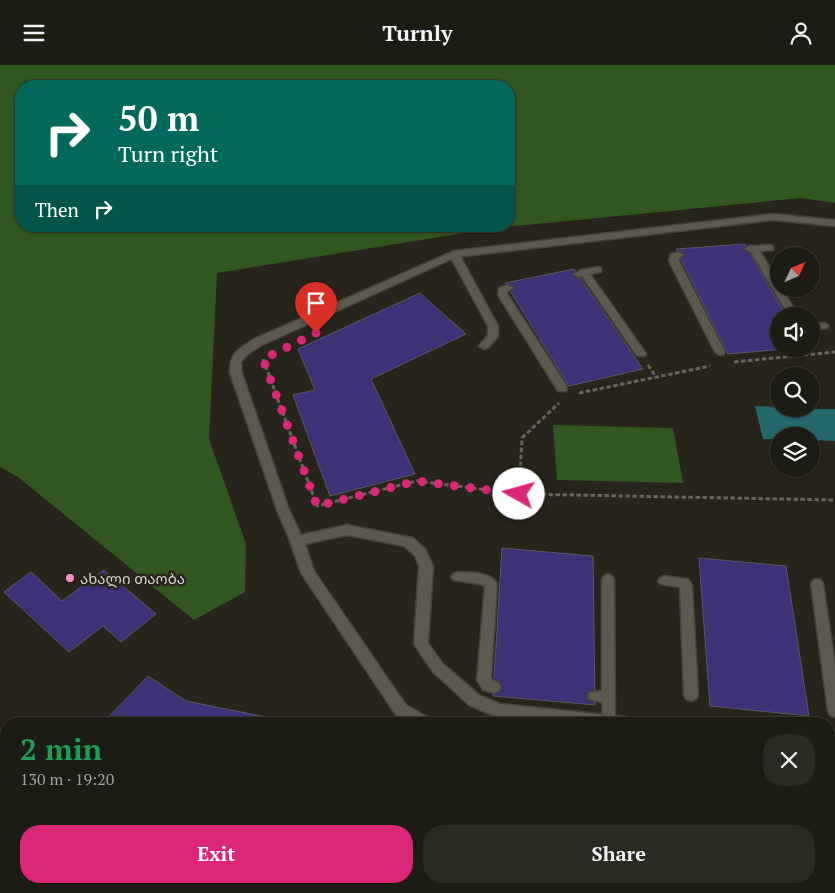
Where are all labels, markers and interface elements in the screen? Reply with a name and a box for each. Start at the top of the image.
text: Turnly [382,18,453,47]
icon: menu [20,19,48,47]
icon: person [787,19,815,47]
text: 50 m [118,95,199,141]
icon: right [35,100,100,165]
text: Turn right [118,139,218,168]
icon: right [89,195,117,223]
text: Then [35,197,79,222]
north arrow [770,247,820,297]
map controls [770,247,820,477]
pin [295,282,337,333]
icon: arrive [302,289,330,317]
button: sound [770,307,820,357]
button: search [770,367,820,417]
button: layers [770,427,820,477]
position arrow [492,467,544,519]
place label: ახალი თაობა [80,568,185,588]
marker: ახალი თაობა [64,572,76,584]
text: 2 min [20,729,102,769]
button: close [763,734,815,786]
text: 130 m · 19:20 [20,768,114,790]
button: Exit [20,825,413,883]
button: Share [423,825,815,883]

